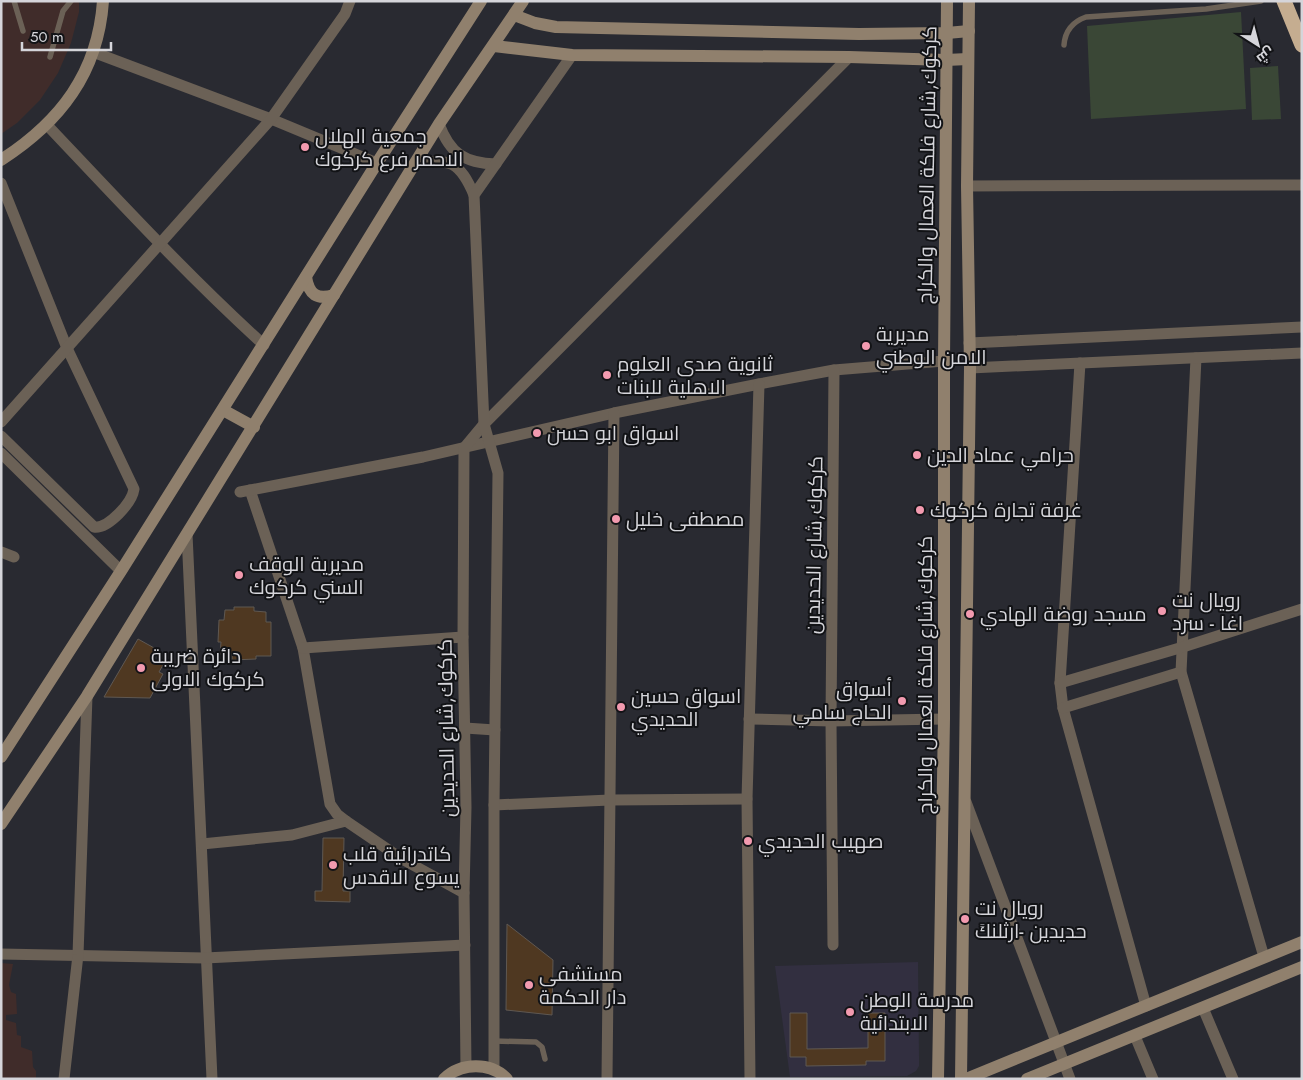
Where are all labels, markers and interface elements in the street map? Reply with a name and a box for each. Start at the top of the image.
scale bar [22,20,111,52]
north arrow [1233,20,1283,70]
text: 50 m [30,26,64,48]
street label: كركوك,شارع فلكة العمال والكراج [911,26,944,304]
text: ش [1252,42,1279,69]
place label: جمعية الهلال الاحمر فرع كركوك [315,122,463,174]
marker: جمعية الهلال الاحمر فرع كركوك [299,141,311,153]
place label: مديرية الامن الوطني [876,320,987,373]
marker: مديرية الامن الوطني [860,340,872,352]
place label: ثانوية صدى العلوم الاهلية للبنات [617,350,774,402]
marker: ثانوية صدى العلوم الاهلية للبنات [601,369,613,381]
place label: اسواق ابو حسن [547,419,679,448]
marker: اسواق ابو حسن [531,427,543,439]
place label: حرامي عماد الدين [927,441,1074,471]
marker: حرامي عماد الدين [911,449,923,461]
street label: كركوك,شارع الحديدين [798,456,831,634]
place label: غرفة تجارة كركوك [930,496,1082,525]
marker: غرفة تجارة كركوك [914,504,926,516]
place label: مصطفى خليل [626,505,744,534]
marker: مصطفى خليل [610,513,622,525]
street label: كركوك,شارع فلكة العمال والكراج [911,536,940,814]
place label: مديرية الوقف السني كركوك [249,550,364,603]
marker: مديرية الوقف السني كركوك [233,569,245,581]
place label: رويال نت اغا - سرد [1172,586,1243,638]
place label: مسجد روضة الهادي [980,600,1146,630]
marker: رويال نت اغا - سرد [1156,605,1168,617]
marker: مسجد روضة الهادي [964,608,976,620]
street label: كركوك,شارع الحديدين [430,639,463,817]
place label: دائرة ضريبة كركوك الاولى [151,642,265,694]
marker: دائرة ضريبة كركوك الاولى [135,662,147,674]
place label: أسواق الحاج سامي [793,675,892,728]
place label: اسواق حسين الحديدي [631,682,741,735]
marker: أسواق الحاج سامي [896,695,908,707]
marker: اسواق حسين الحديدي [615,701,627,713]
place label: صهيب الحديدي [758,827,883,857]
marker: صهيب الحديدي [742,835,754,847]
place label: كاتدرائية قلب يسوع الاقدس [343,840,460,892]
marker: كاتدرائية قلب يسوع الاقدس [327,859,339,871]
place label: رويال نت حديدين -ارثلنكً [975,894,1087,946]
marker: رويال نت حديدين -ارثلنكً [959,913,971,925]
place label: مستشفى دار الحكمة [539,960,626,1012]
marker: مستشفى دار الحكمة [523,979,535,991]
place label: مدرسة الوطن الابتدائية [860,986,974,1038]
marker: مدرسة الوطن الابتدائية [844,1006,856,1018]

